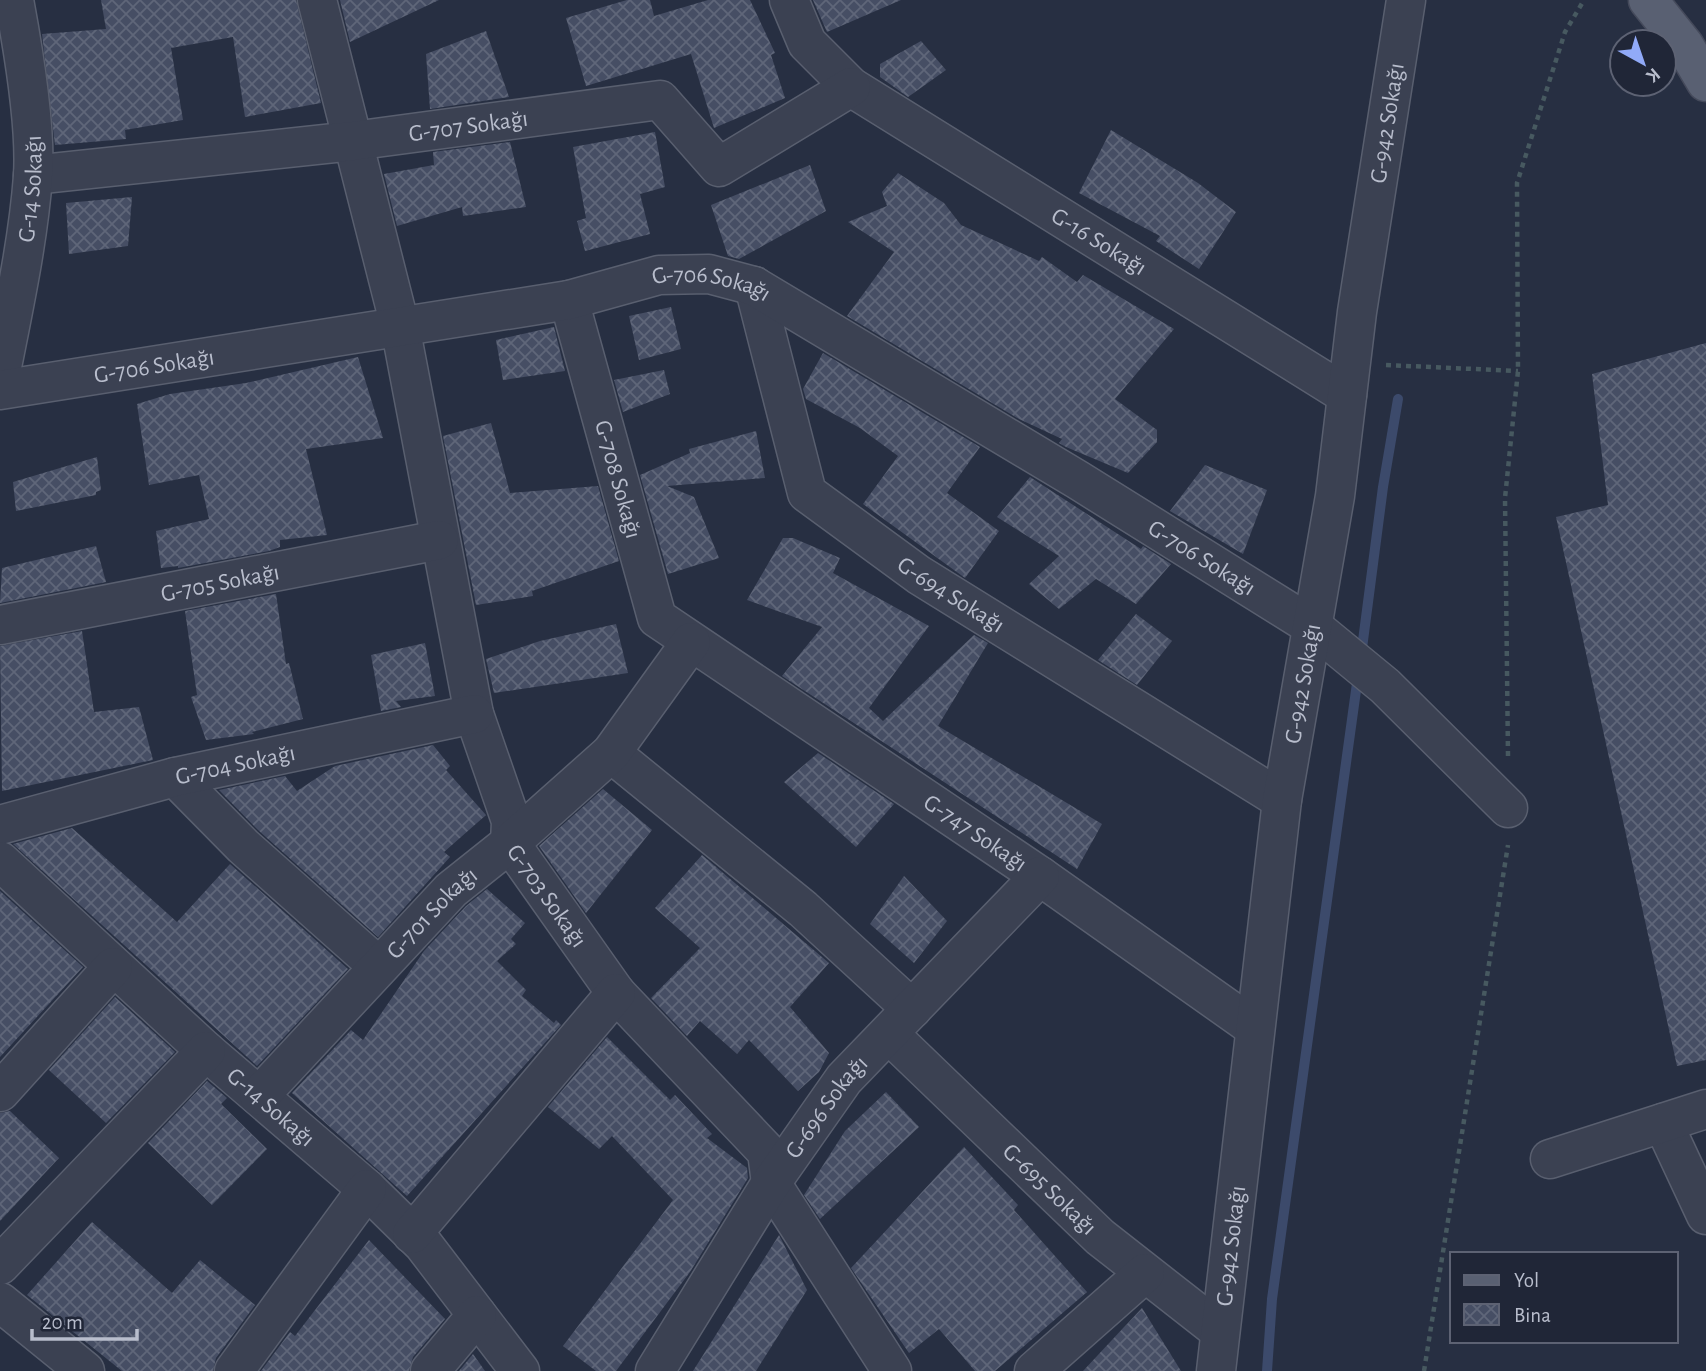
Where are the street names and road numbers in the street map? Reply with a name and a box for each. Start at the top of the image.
street label: G-942 Sokağı [1366,61,1409,185]
street label: G-707 Sokağı [407,107,529,146]
street label: G-14 Sokağı [14,135,46,244]
street label: G-16 Sokağı [1047,204,1150,280]
street label: G-706 Sokağı [649,262,775,306]
street label: G-706 Sokağı [92,345,216,388]
street label: G-708 Sokağı [590,418,645,541]
street label: G-706 Sokağı [1144,516,1259,601]
street label: G-694 Sokağı [893,552,1008,638]
street label: G-705 Sokağı [159,560,281,607]
street label: G-942 Sokağı [1281,622,1326,746]
street label: G-704 Sokağı [173,741,297,790]
street label: G-747 Sokağı [919,790,1031,877]
street label: G-703 Sokağı [502,840,591,952]
street label: G-701 Sokağı [382,863,482,964]
street label: G-696 Sokağı [781,1051,873,1163]
street label: G-14 Sokağı [222,1064,319,1152]
street label: G-695 Sokağı [998,1139,1101,1240]
street label: G-942 Sokağı [1213,1184,1250,1308]

